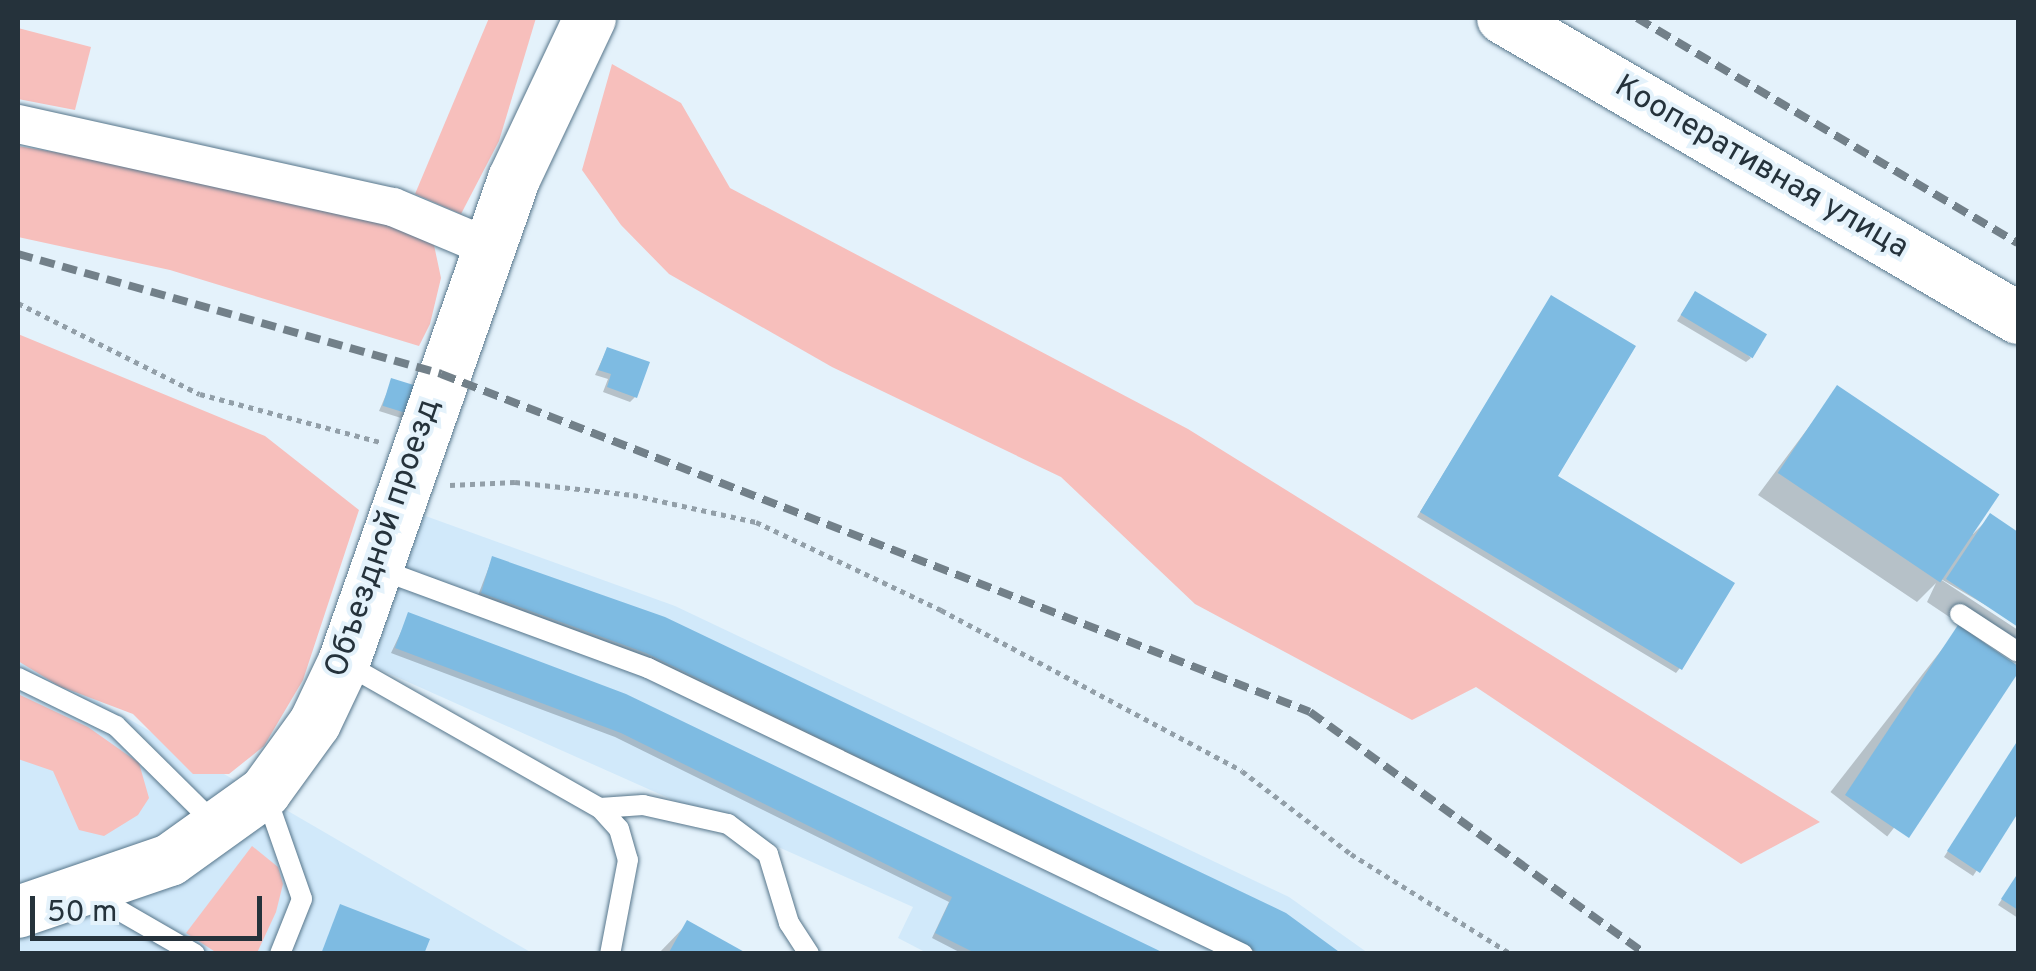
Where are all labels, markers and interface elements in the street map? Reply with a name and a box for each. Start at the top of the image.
street label: Кооперативная улица [1607,68,1915,268]
street label: Объездной проезд [318,394,450,682]
scale bar [35,876,268,938]
text: 50 m [47,895,117,932]

